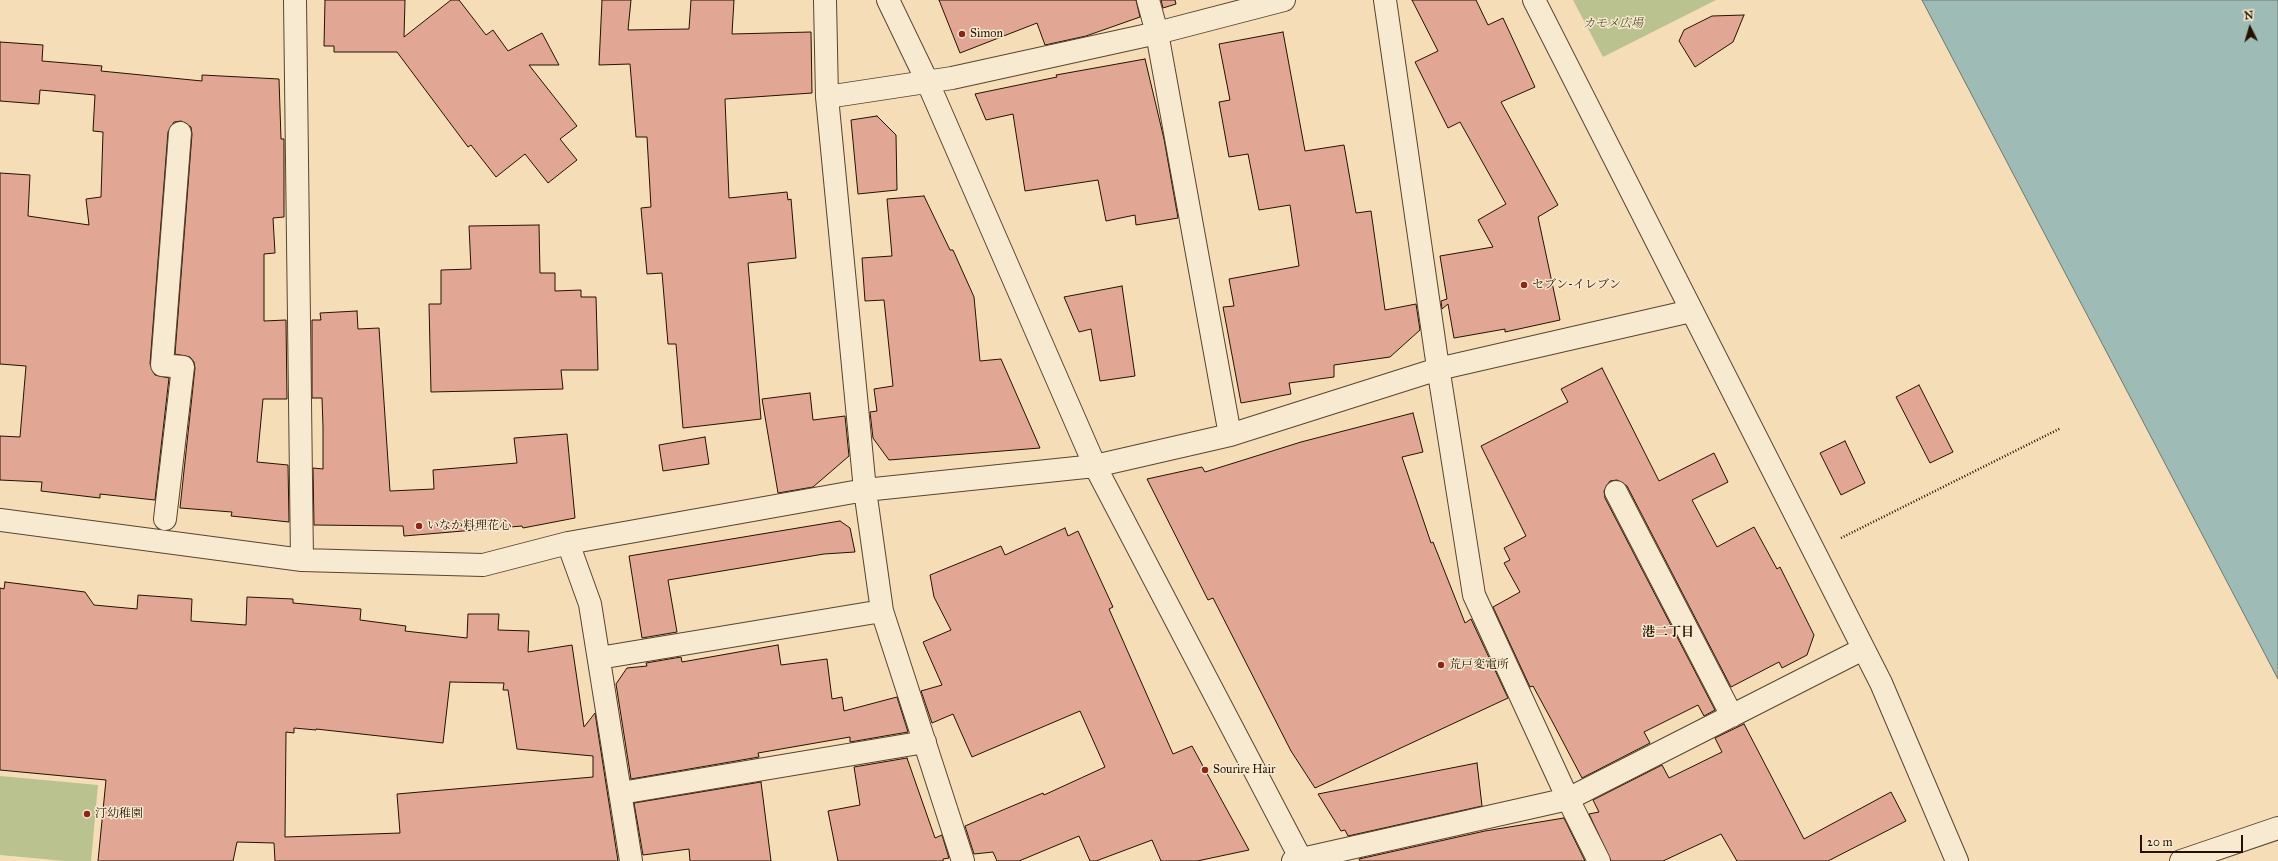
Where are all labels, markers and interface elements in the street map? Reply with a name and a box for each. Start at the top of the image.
north arrow [2230,8,2270,48]
text: N [2244,9,2254,22]
park label: カモメ広場 [1583,17,1643,31]
place label: Simon [970,27,1003,41]
marker: Simon [957,29,967,39]
place label: セブン-イレブン [1532,278,1621,292]
marker: セブン-イレブン [1519,280,1529,290]
place label: いなか料理花心 [427,519,511,533]
marker: いなか料理花心 [414,521,424,531]
district label: 港二丁目 [1642,625,1694,641]
place label: 荒戸変電所 [1449,658,1509,672]
marker: 荒戸変電所 [1436,660,1446,670]
place label: Sourire Hair [1213,763,1275,777]
marker: Sourire Hair [1200,765,1210,775]
place label: 汀幼稚園 [95,807,143,821]
marker: 汀幼稚園 [82,809,92,819]
scale bar [2142,827,2245,853]
text: 20 m [2147,835,2173,849]

